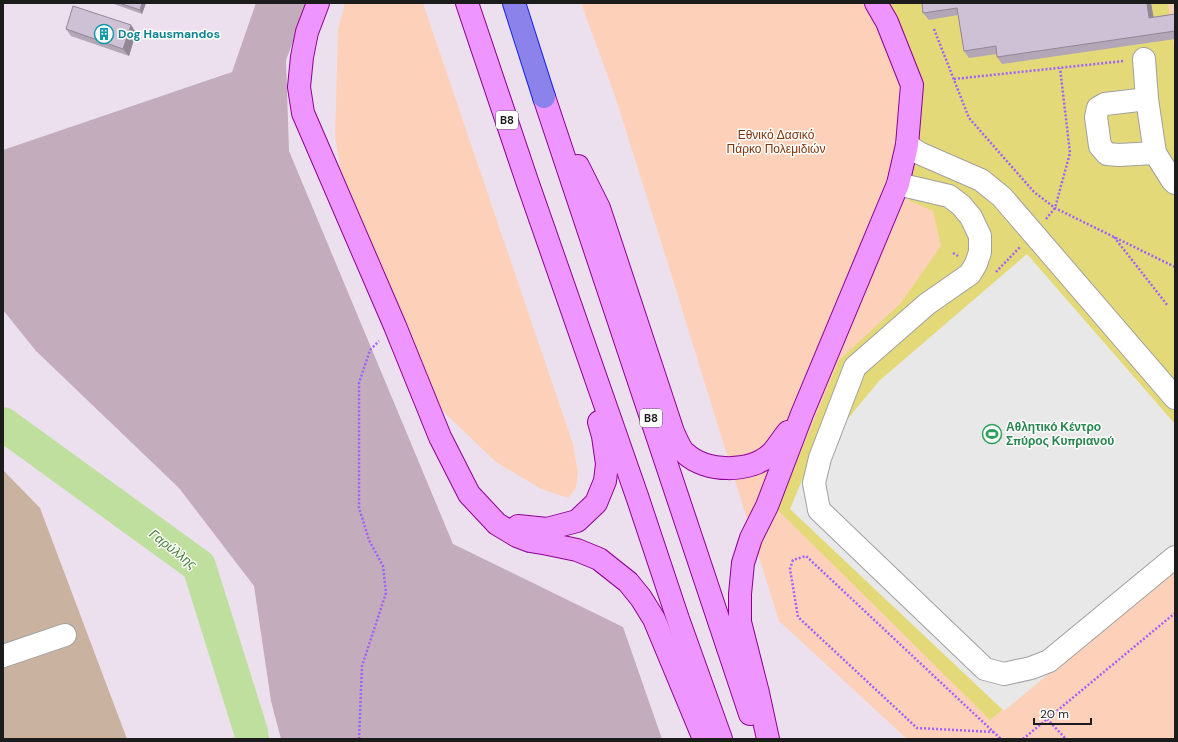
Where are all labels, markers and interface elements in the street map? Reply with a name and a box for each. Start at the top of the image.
building icon: Dog Hausmandos [93,23,115,45]
place label: Dog Hausmandos [118,26,220,42]
road number: B8 [496,111,518,129]
park label: Εθνικό Δασικό Πάρκο Πολεμιδιών [727,127,825,157]
road number: B8 [640,409,662,427]
place label: Αθλητικό Κέντρο Σπύρος Κυπριανού [1006,419,1114,449]
sports icon: Αθλητικό Κέντρο Σπύρος Κυπριανού [981,423,1003,445]
water label: Γαρύλλης [146,525,201,573]
scale bar [1034,700,1091,726]
text: 20 m [1040,706,1069,722]

